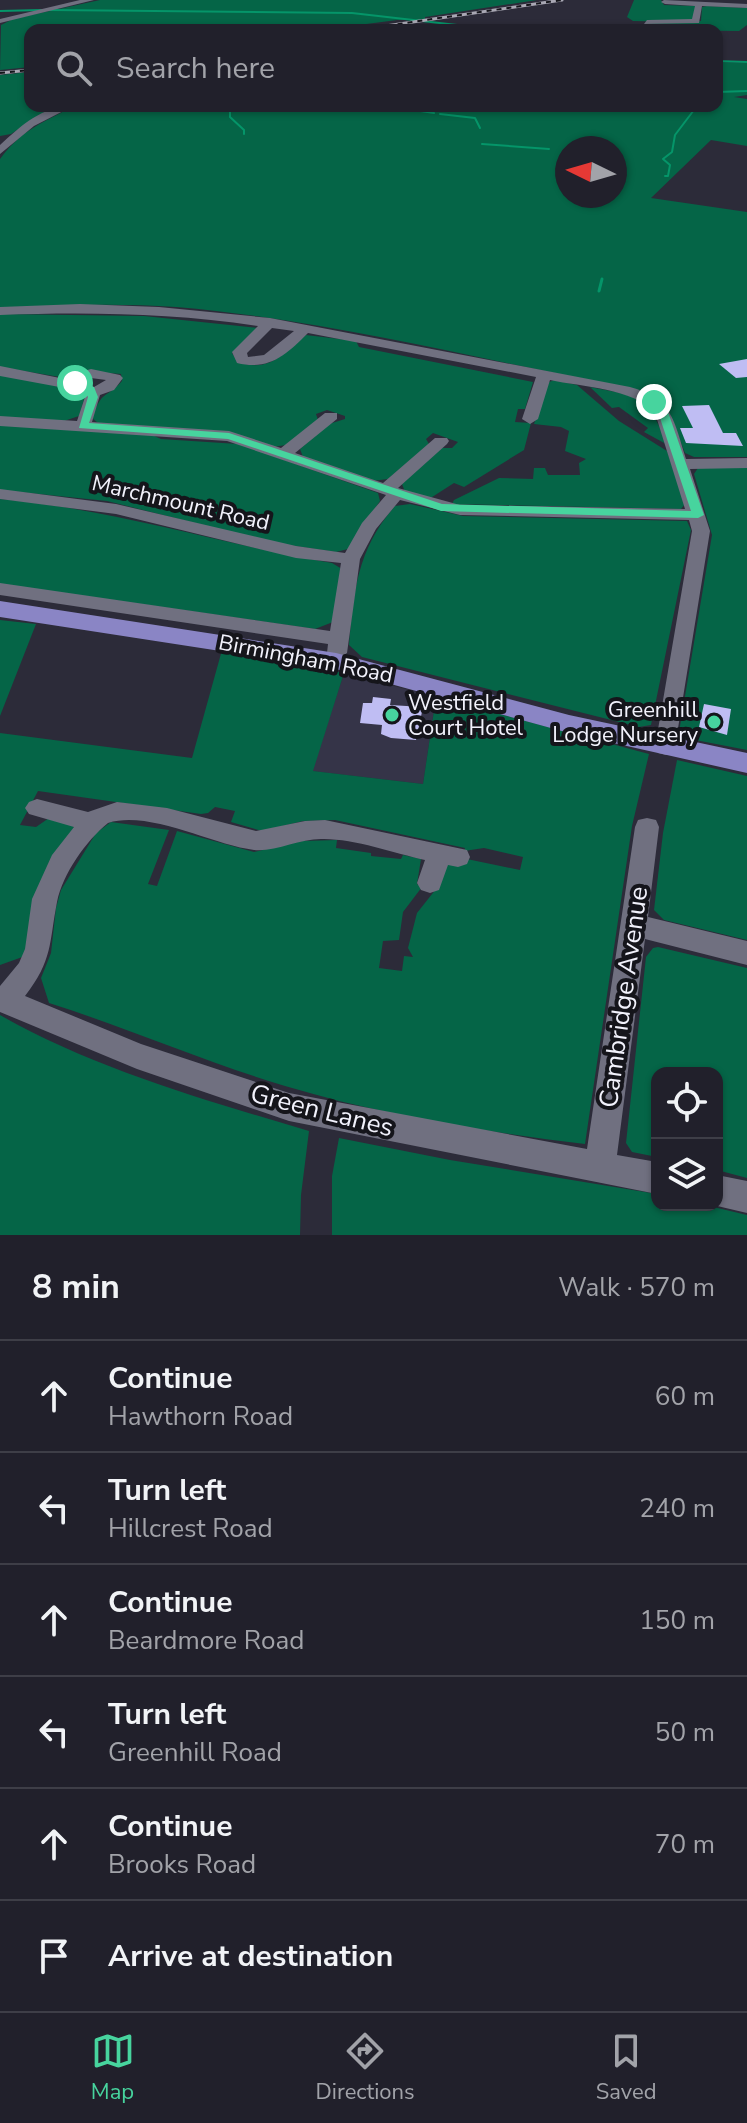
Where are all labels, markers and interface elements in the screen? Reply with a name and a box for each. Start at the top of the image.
search box [24,24,723,112]
icon: search [52,46,96,90]
text: Search here [116,48,275,89]
north arrow [555,136,627,208]
route start [57,365,93,401]
route end [636,384,672,420]
street label: Marchmount Road [89,468,272,538]
street label: Birmingham Road [216,627,396,691]
place label: Westfield Court Hotel [408,688,524,743]
place label: Greenhill Lodge Nursery [552,695,699,750]
marker: Westfield Court Hotel [383,706,401,724]
marker: Greenhill Lodge Nursery [705,713,723,731]
street label: Cambridge Avenue [591,884,656,1110]
map controls [651,1067,723,1211]
button: locate [651,1067,723,1139]
street label: Green Lanes [247,1076,397,1145]
button: layers [651,1139,723,1211]
text: 8 min [32,1264,120,1310]
text: Walk · 570 m [558,1270,715,1305]
text: Continue [108,1358,233,1399]
icon: ahead [32,1374,76,1418]
text: 60 m [655,1379,715,1414]
text: Hawthorn Road [108,1399,293,1434]
text: Turn left [108,1470,226,1511]
icon: left [32,1486,76,1530]
text: 240 m [639,1491,715,1526]
text: Hillcrest Road [108,1511,273,1546]
text: Continue [108,1582,233,1623]
icon: ahead [32,1598,76,1642]
text: 150 m [639,1603,715,1638]
text: Beardmore Road [108,1623,304,1658]
text: Turn left [108,1694,226,1735]
icon: left [32,1710,76,1754]
text: 50 m [655,1715,715,1750]
text: Greenhill Road [108,1735,282,1770]
text: Continue [108,1806,233,1847]
icon: ahead [32,1822,76,1866]
text: 70 m [655,1827,715,1862]
text: Brooks Road [108,1847,256,1882]
icon: arrive [32,1934,76,1978]
text: Arrive at destination [108,1936,393,1977]
tab: Map [91,2029,135,2107]
tab: Directions [316,2029,415,2107]
tab: Saved [596,2029,656,2107]

